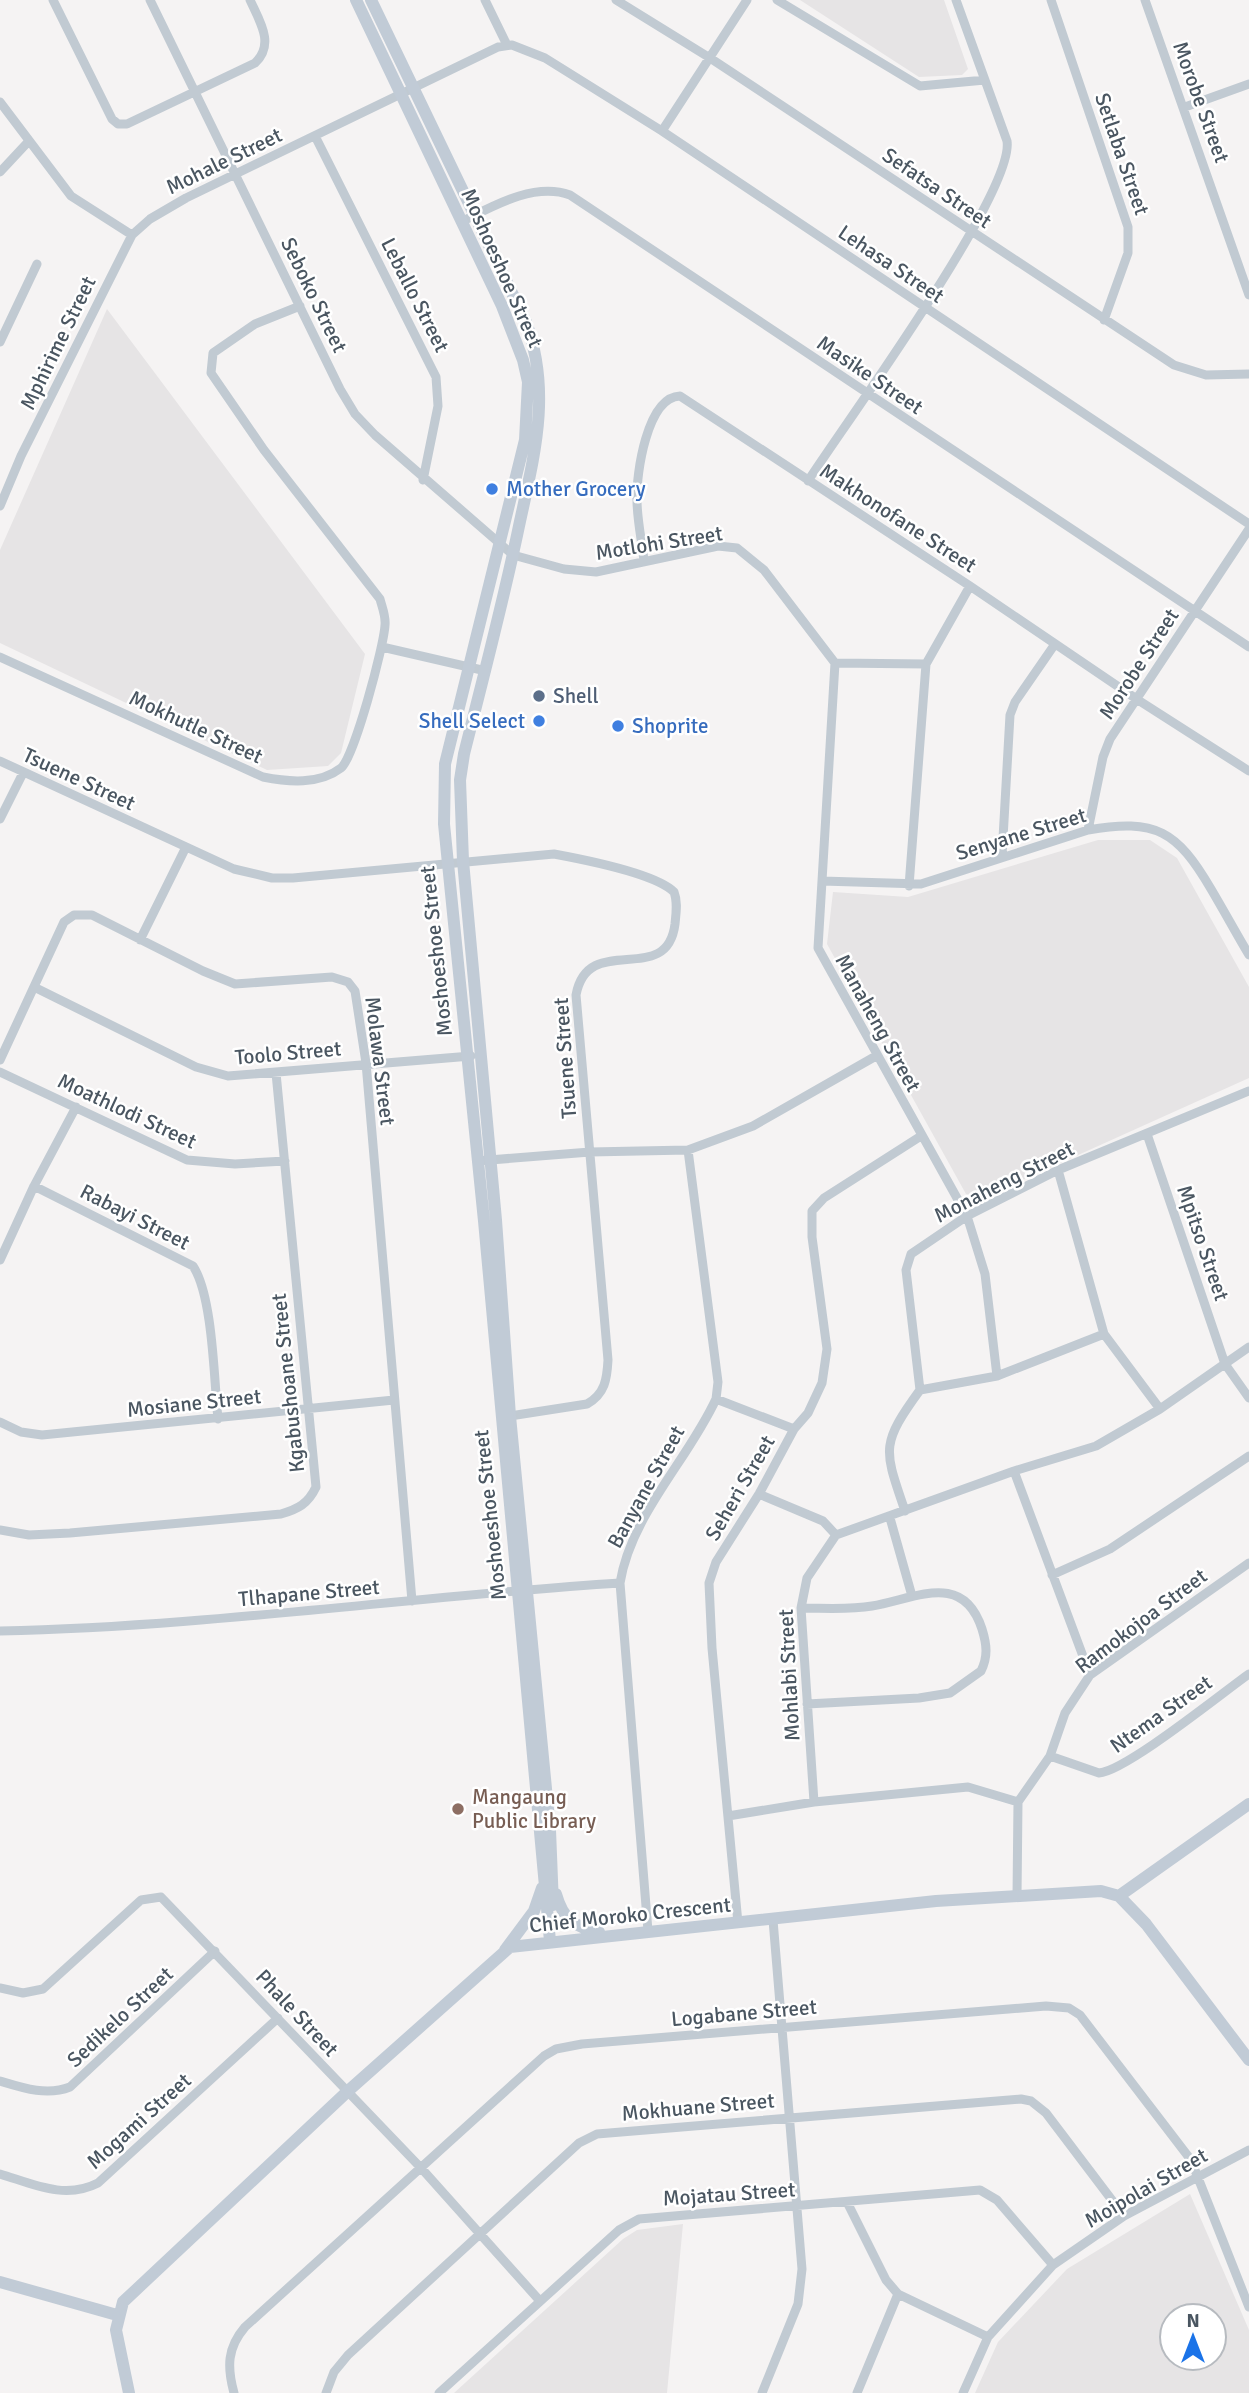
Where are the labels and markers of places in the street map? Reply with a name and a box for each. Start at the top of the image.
place label: Mother Grocery [506,476,646,502]
marker: Mother Grocery [484,481,500,497]
place label: Shell [553,683,599,709]
marker: Shell [531,688,547,704]
place label: Shell Select [419,708,525,734]
marker: Shell Select [531,713,547,729]
place label: Shoprite [632,713,709,739]
marker: Shoprite [610,718,626,734]
place label: Mangaung Public Library [472,1784,596,1834]
marker: Mangaung Public Library [450,1801,466,1817]

